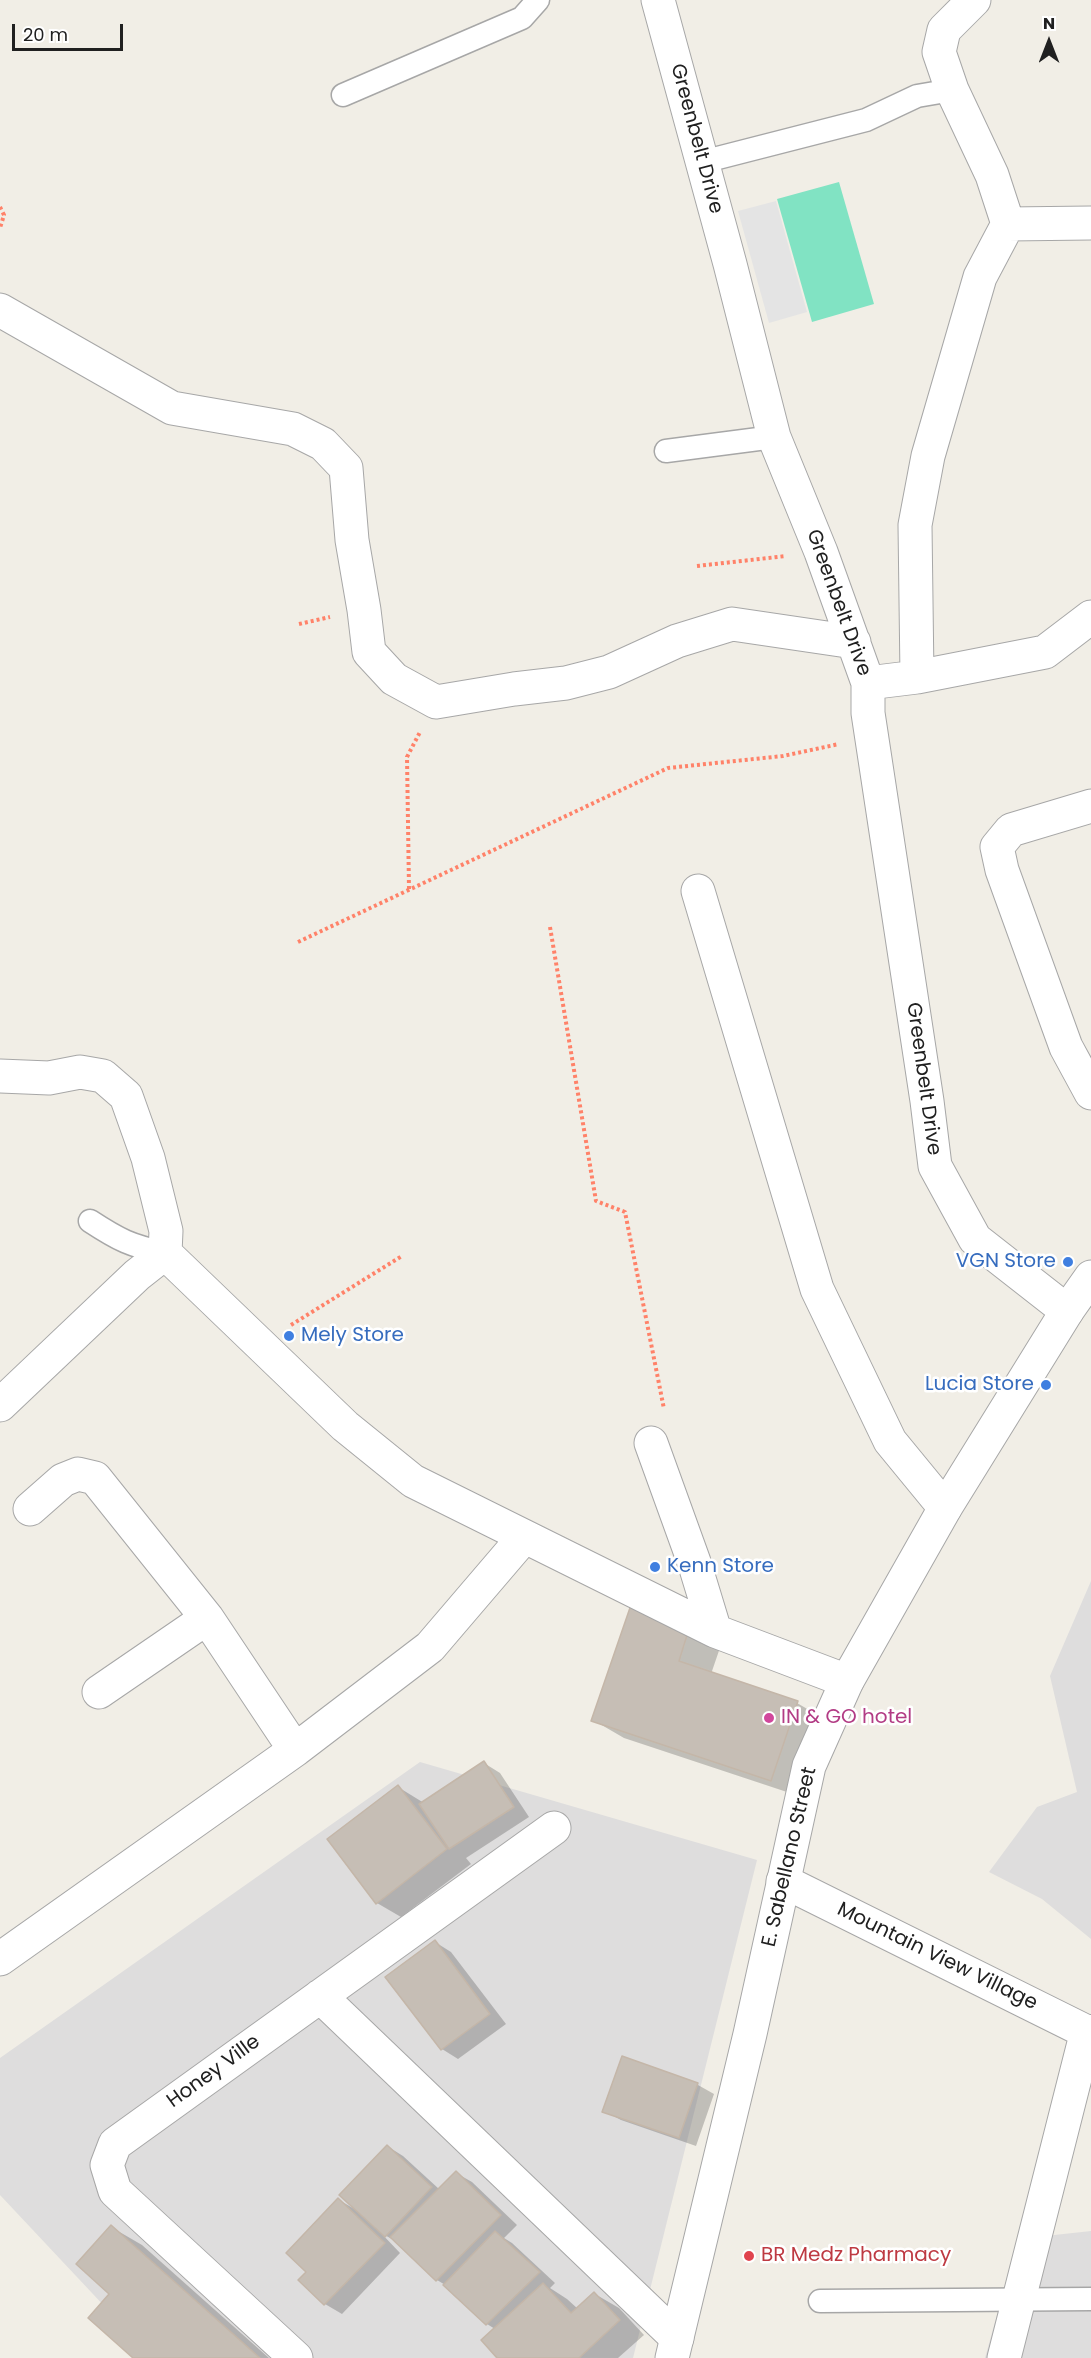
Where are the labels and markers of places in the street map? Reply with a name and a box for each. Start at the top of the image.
place label: VGN Store [956,1250,1056,1274]
marker: VGN Store [1061,1255,1075,1269]
place label: Mely Store [301,1324,404,1348]
marker: Mely Store [282,1329,296,1343]
place label: Lucia Store [925,1373,1034,1397]
marker: Lucia Store [1039,1378,1053,1392]
place label: Kenn Store [667,1555,774,1579]
marker: Kenn Store [648,1560,662,1574]
place label: IN & GO hotel [781,1706,912,1730]
marker: IN & GO hotel [762,1711,776,1725]
place label: BR Medz Pharmacy [761,2244,951,2268]
marker: BR Medz Pharmacy [742,2249,756,2263]

